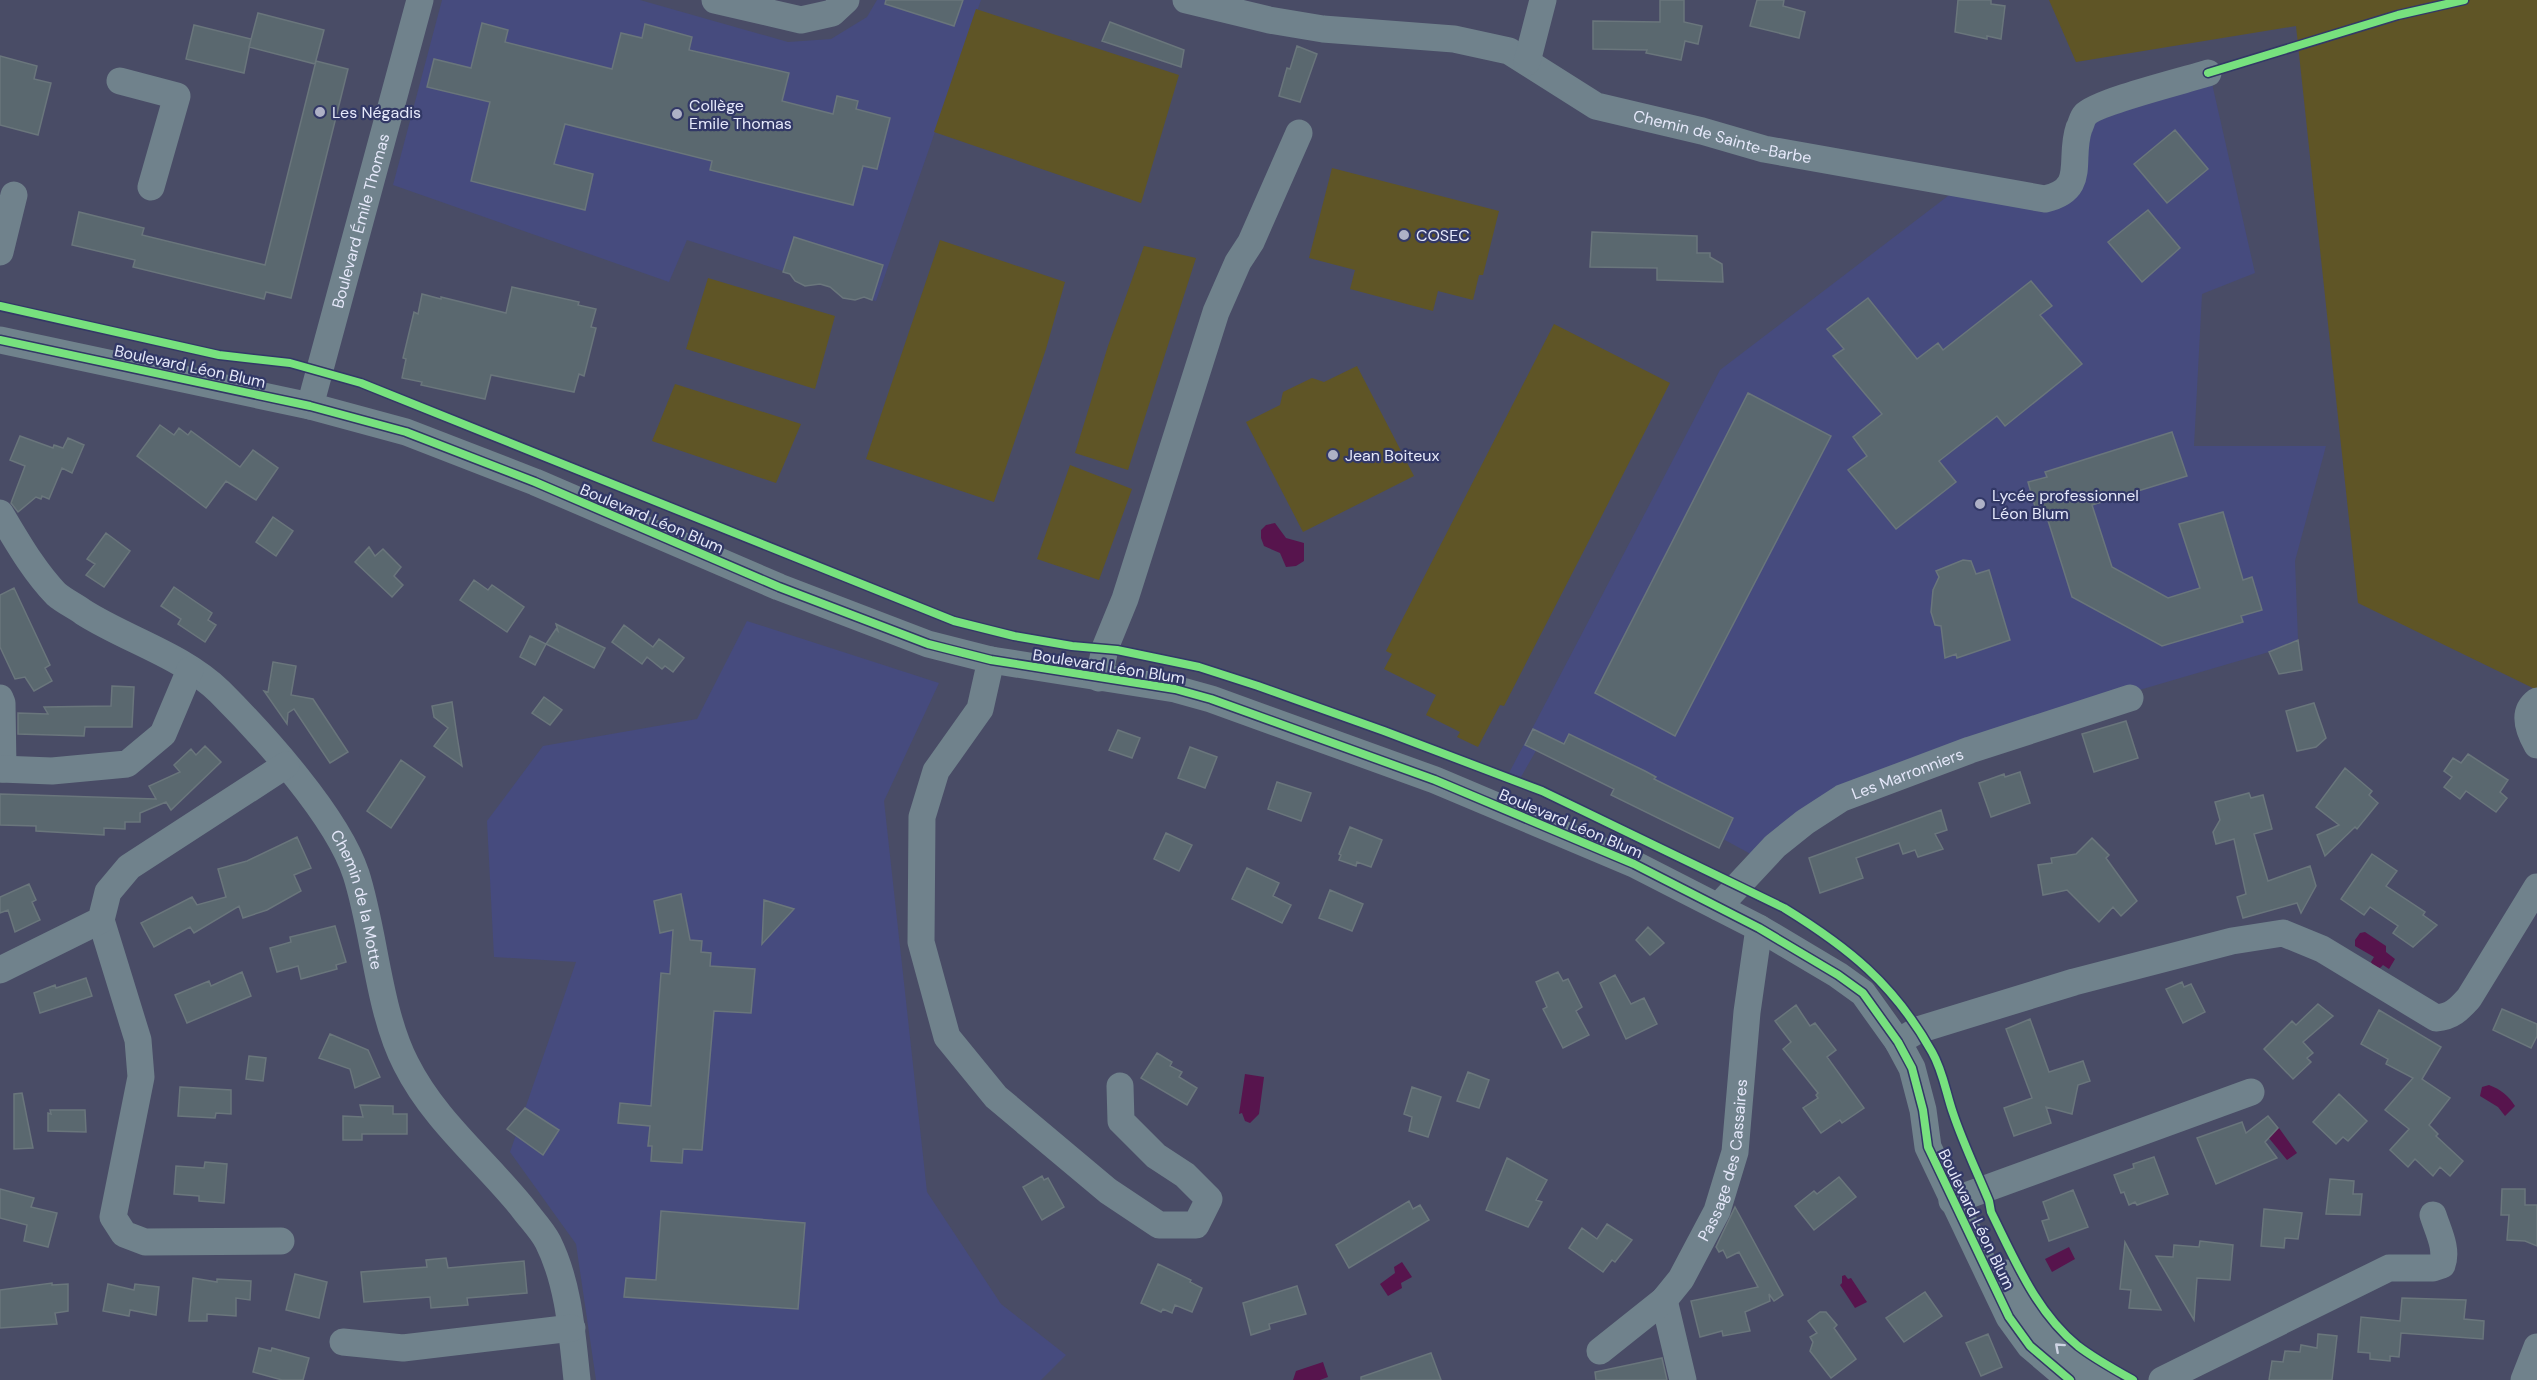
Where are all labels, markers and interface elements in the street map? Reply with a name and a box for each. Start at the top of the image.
place label: Collège Emile Thomas [689,95,792,134]
place label: Les Négadis [332,102,421,123]
marker: Les Négadis [313,105,327,119]
street label: Chemin de Sainte-Barbe [1631,105,1813,168]
marker: Collège Emile Thomas [670,107,684,121]
street label: Boulevard Émile Thomas [327,131,394,311]
place label: COSEC [1416,225,1470,246]
marker: COSEC [1397,228,1411,242]
street label: Boulevard Léon Blum [112,340,267,393]
place label: Jean Boiteux [1345,445,1440,466]
marker: Jean Boiteux [1326,448,1340,462]
street label: Boulevard Léon Blum [577,479,727,558]
place label: Lycée professionnel Léon Blum [1992,485,2139,524]
marker: Lycée professionnel Léon Blum [1973,497,1987,511]
street label: Boulevard Léon Blum [1031,644,1187,689]
street label: Les Marronniers [1849,743,1967,804]
street label: Boulevard Léon Blum [1496,784,1646,863]
street label: Chemin de la Motte [326,826,387,971]
street label: Passage des Cassaires [1693,1078,1752,1245]
street label: Boulevard Léon Blum [1933,1145,2020,1293]
one-way arrow [2055,1343,2066,1354]

